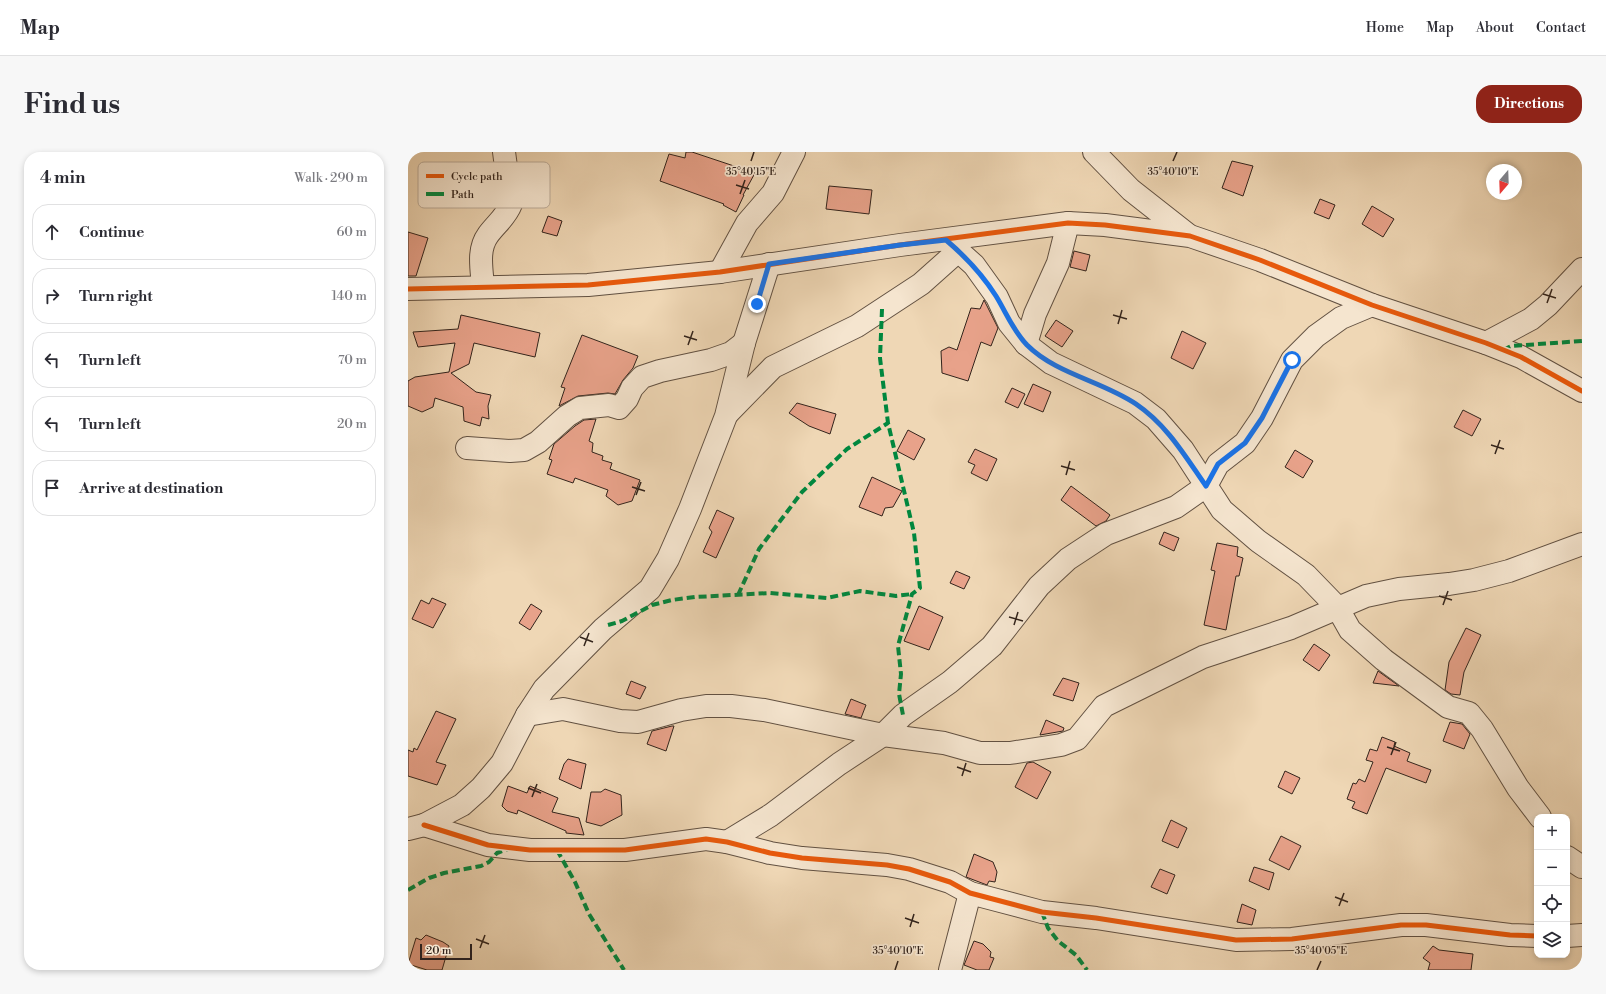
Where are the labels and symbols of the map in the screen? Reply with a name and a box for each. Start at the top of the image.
legend [418,162,550,208]
north arrow [1486,164,1522,200]
text: 35°40'15"E [726,166,776,178]
text: 35°40'10"E [1148,166,1199,178]
text: Cycle path [451,170,503,184]
text: Path [451,188,475,202]
route end [748,295,766,313]
route start [1283,351,1301,369]
scale bar [420,942,472,961]
text: 35°40'10"E [873,945,924,957]
text: 35°40'05"E [1295,945,1347,957]

